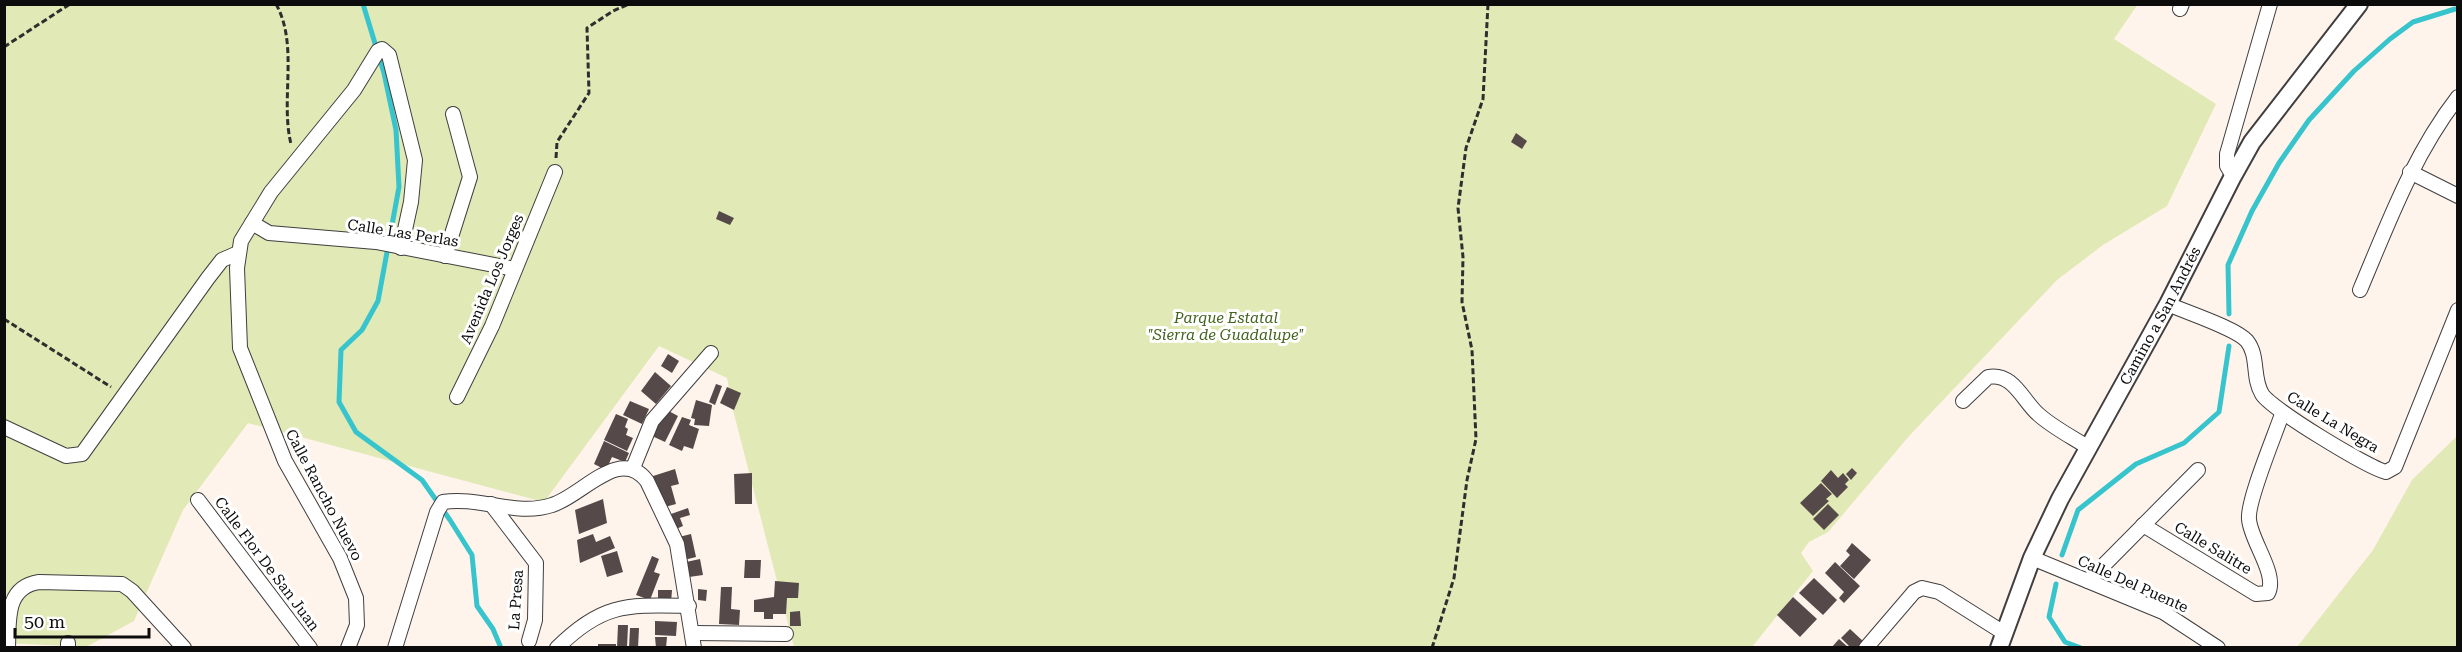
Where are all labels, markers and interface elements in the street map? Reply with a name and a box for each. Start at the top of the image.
street label: Avenida Los Jorges [457,211,527,347]
street label: Calle Las Perlas [346,215,460,251]
street label: Camino a San Andrés [2116,244,2205,388]
park label: Parque Estatal "Sierra de Guadalupe" [1148,309,1304,344]
street label: Calle La Negra [2284,387,2382,457]
street label: Calle Rancho Nuevo [282,426,366,564]
street label: Calle Flor De San Juan [211,493,323,635]
street label: Calle Salitre [2171,518,2255,578]
street label: Calle Del Puente [2075,552,2191,616]
street label: La Presa [505,569,527,631]
scale bar [15,601,148,639]
text: 50 m [24,611,65,632]

